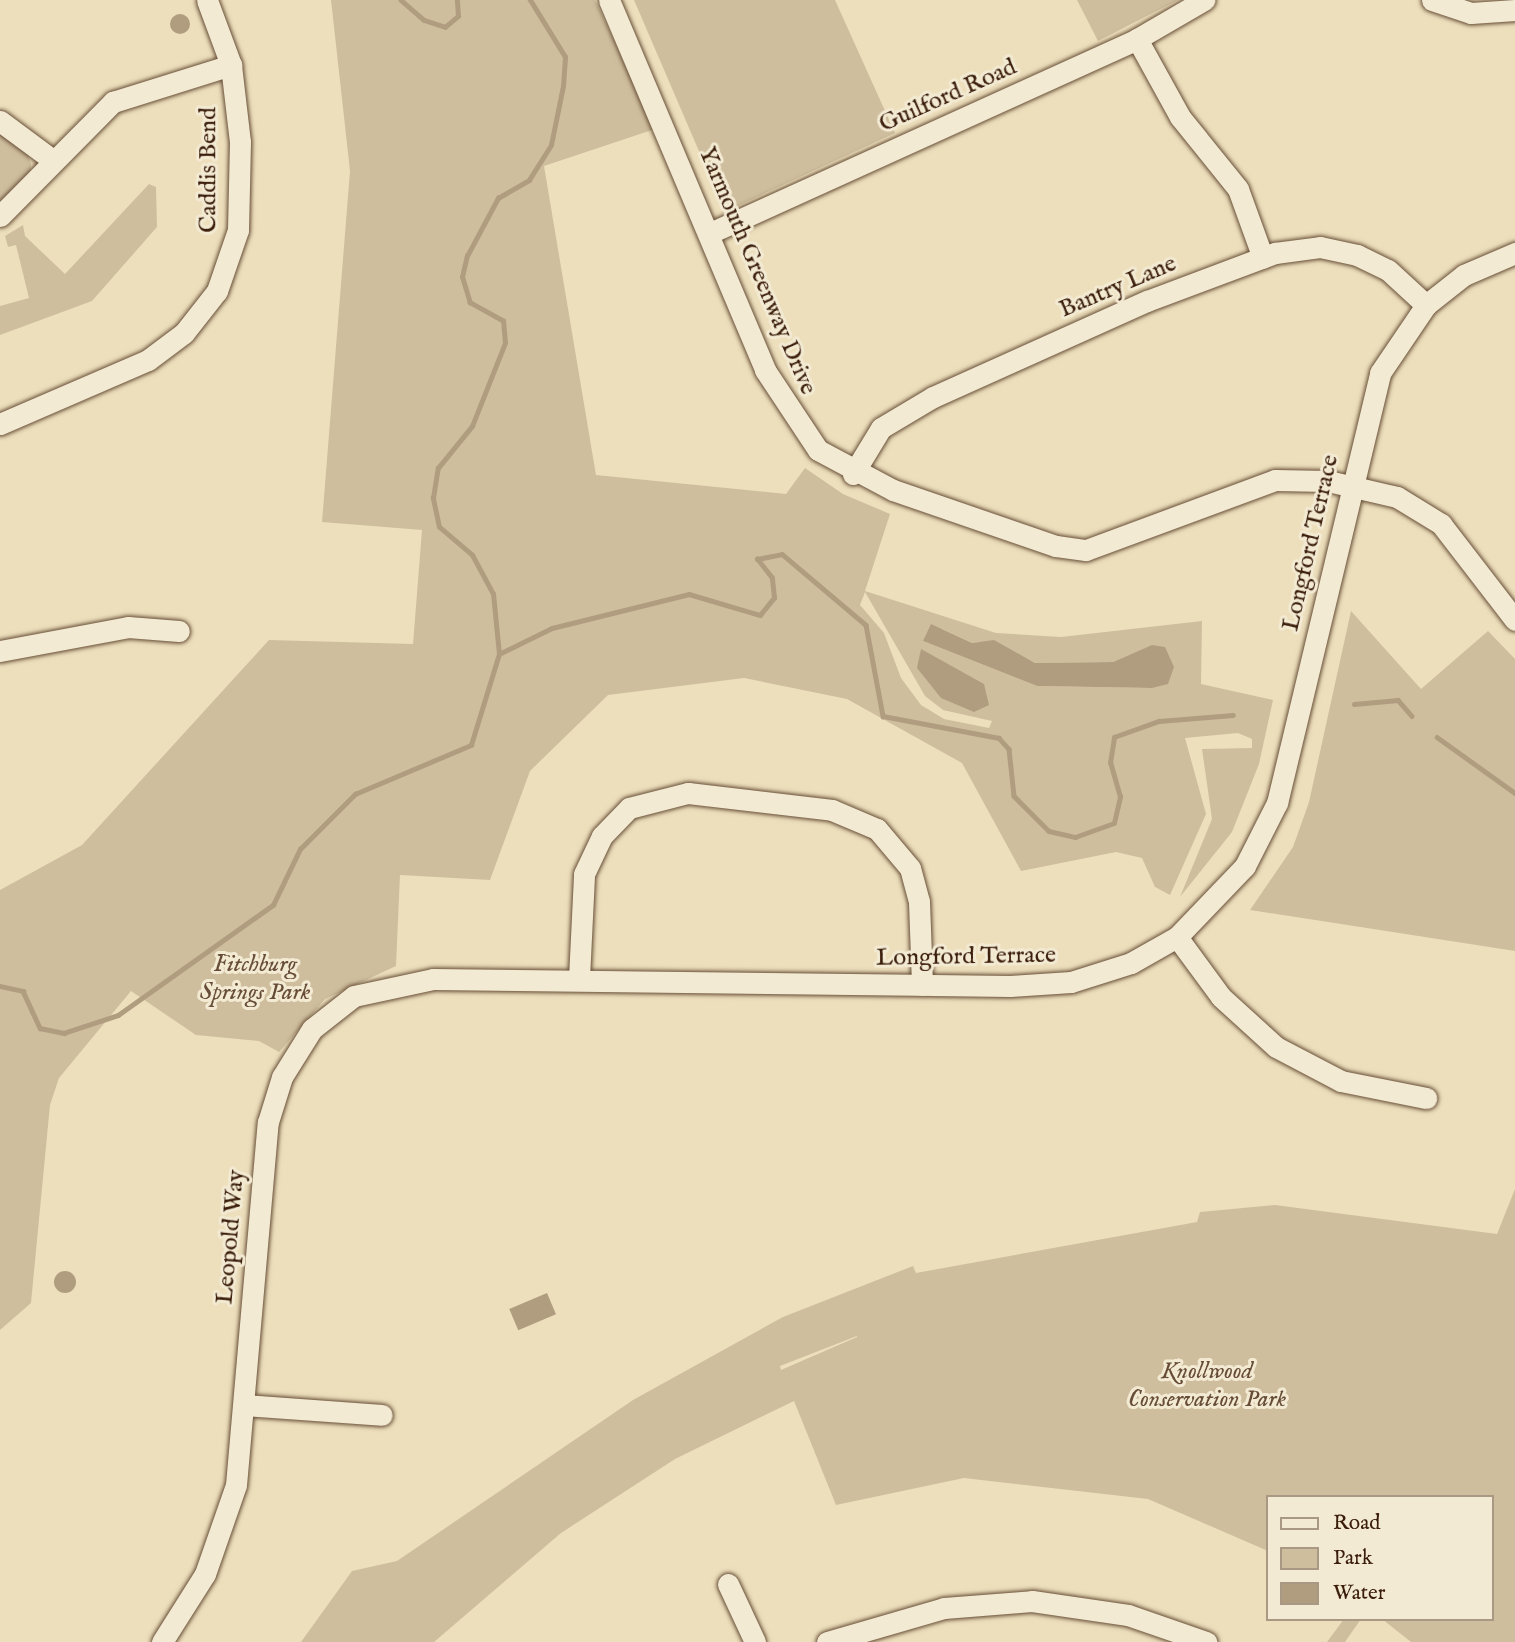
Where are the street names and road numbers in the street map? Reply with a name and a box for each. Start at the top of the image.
street label: Guilford Road [875,53,1021,139]
street label: Caddis Bend [195,107,223,233]
street label: Yarmouth Greenway Drive [692,143,822,399]
street label: Bantry Lane [1055,249,1181,325]
street label: Longford Terrace [1277,452,1345,634]
street label: Longford Terrace [876,941,1056,973]
street label: Leopold Way [211,1169,251,1305]

